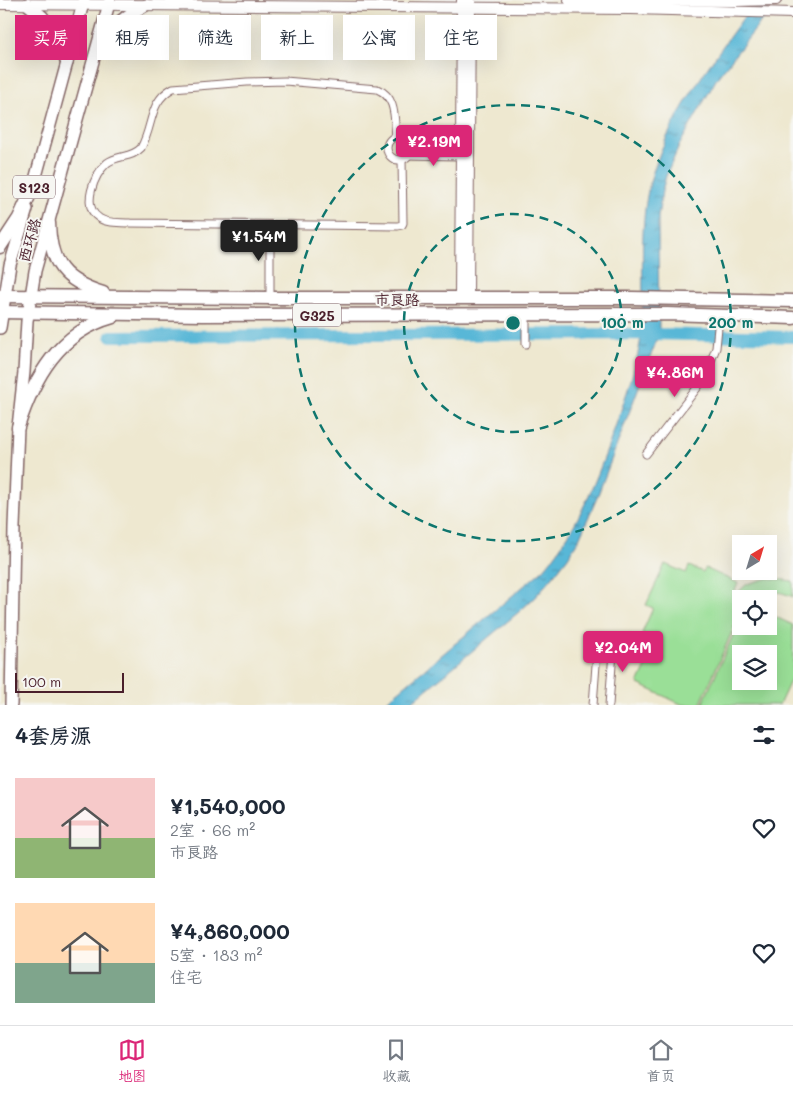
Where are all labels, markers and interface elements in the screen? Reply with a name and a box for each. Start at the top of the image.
chip: 买房 [15,15,87,60]
chip: 租房 [97,15,169,60]
chip: 筛选 [179,15,251,60]
chip: 新上 [261,15,333,60]
chip: 公寓 [343,15,415,60]
chip: 住宅 [425,15,497,60]
pin: ¥2.19M [393,124,475,167]
text: ¥2.19M [407,130,461,151]
road number: S123 [13,176,55,198]
street label: 西环路 [13,216,45,264]
pin: ¥1.54M [218,220,300,262]
text: ¥1.54M [232,225,286,246]
street label: 市良路 [374,289,420,309]
road number: G325 [293,304,341,326]
text: 100 m [600,312,644,332]
text: 200 m [709,312,754,332]
centre of rings [504,314,522,332]
pin: ¥4.86M [634,356,716,398]
text: ¥4.86M [646,361,704,382]
north arrow [732,535,778,580]
map controls [732,535,777,690]
button: locate [732,590,777,635]
pin: ¥2.04M [582,630,664,673]
text: ¥2.04M [594,636,652,657]
button: layers [732,645,777,690]
scale bar [15,670,124,693]
text: 100 m [22,672,61,691]
text: 4套房源 [15,721,91,748]
icon: filters [750,721,778,749]
text: ¥1,540,000 [170,792,286,819]
icon: home [55,798,115,858]
icon: heart [750,814,778,842]
text: 2室 · 66 m² [170,819,255,840]
text: 市良路 [170,841,218,862]
text: ¥4,860,000 [170,917,290,944]
icon: home [55,923,115,983]
icon: heart [750,939,778,967]
text: 5室 · 183 m² [170,944,263,965]
text: 住宅 [170,966,202,987]
tab: 地图 [118,1036,146,1085]
tab: 收藏 [382,1036,410,1085]
tab: 首页 [647,1036,675,1085]

